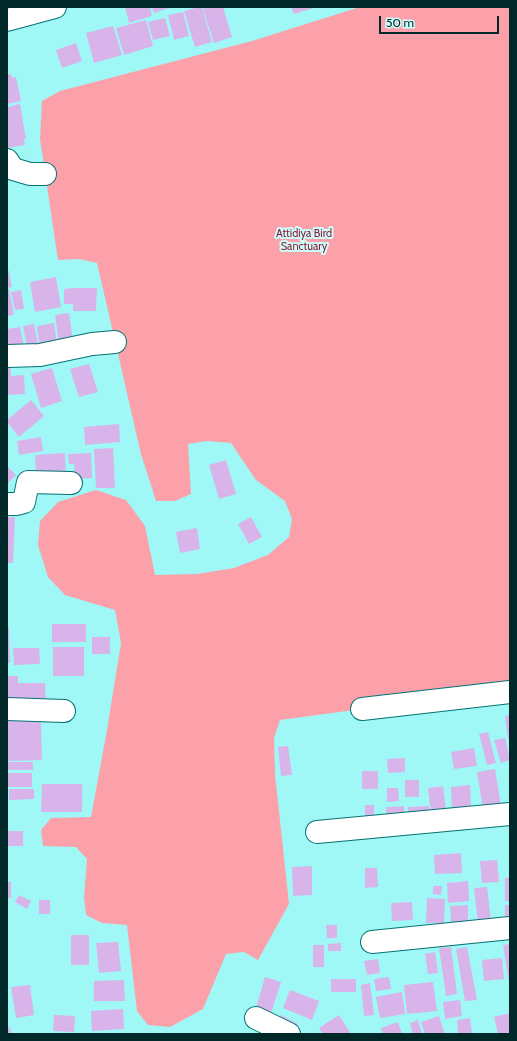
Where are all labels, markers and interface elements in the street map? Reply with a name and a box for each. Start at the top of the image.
scale bar [381,8,501,34]
text: 50 m [386,15,414,30]
park label: Attidiya Bird Sanctuary [276,227,332,253]

